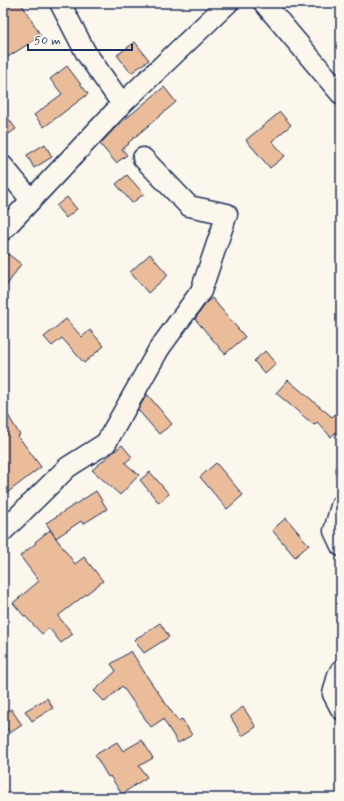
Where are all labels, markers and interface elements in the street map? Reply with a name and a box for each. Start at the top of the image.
scale bar [28,26,132,52]
text: 50 m [34,33,61,49]

